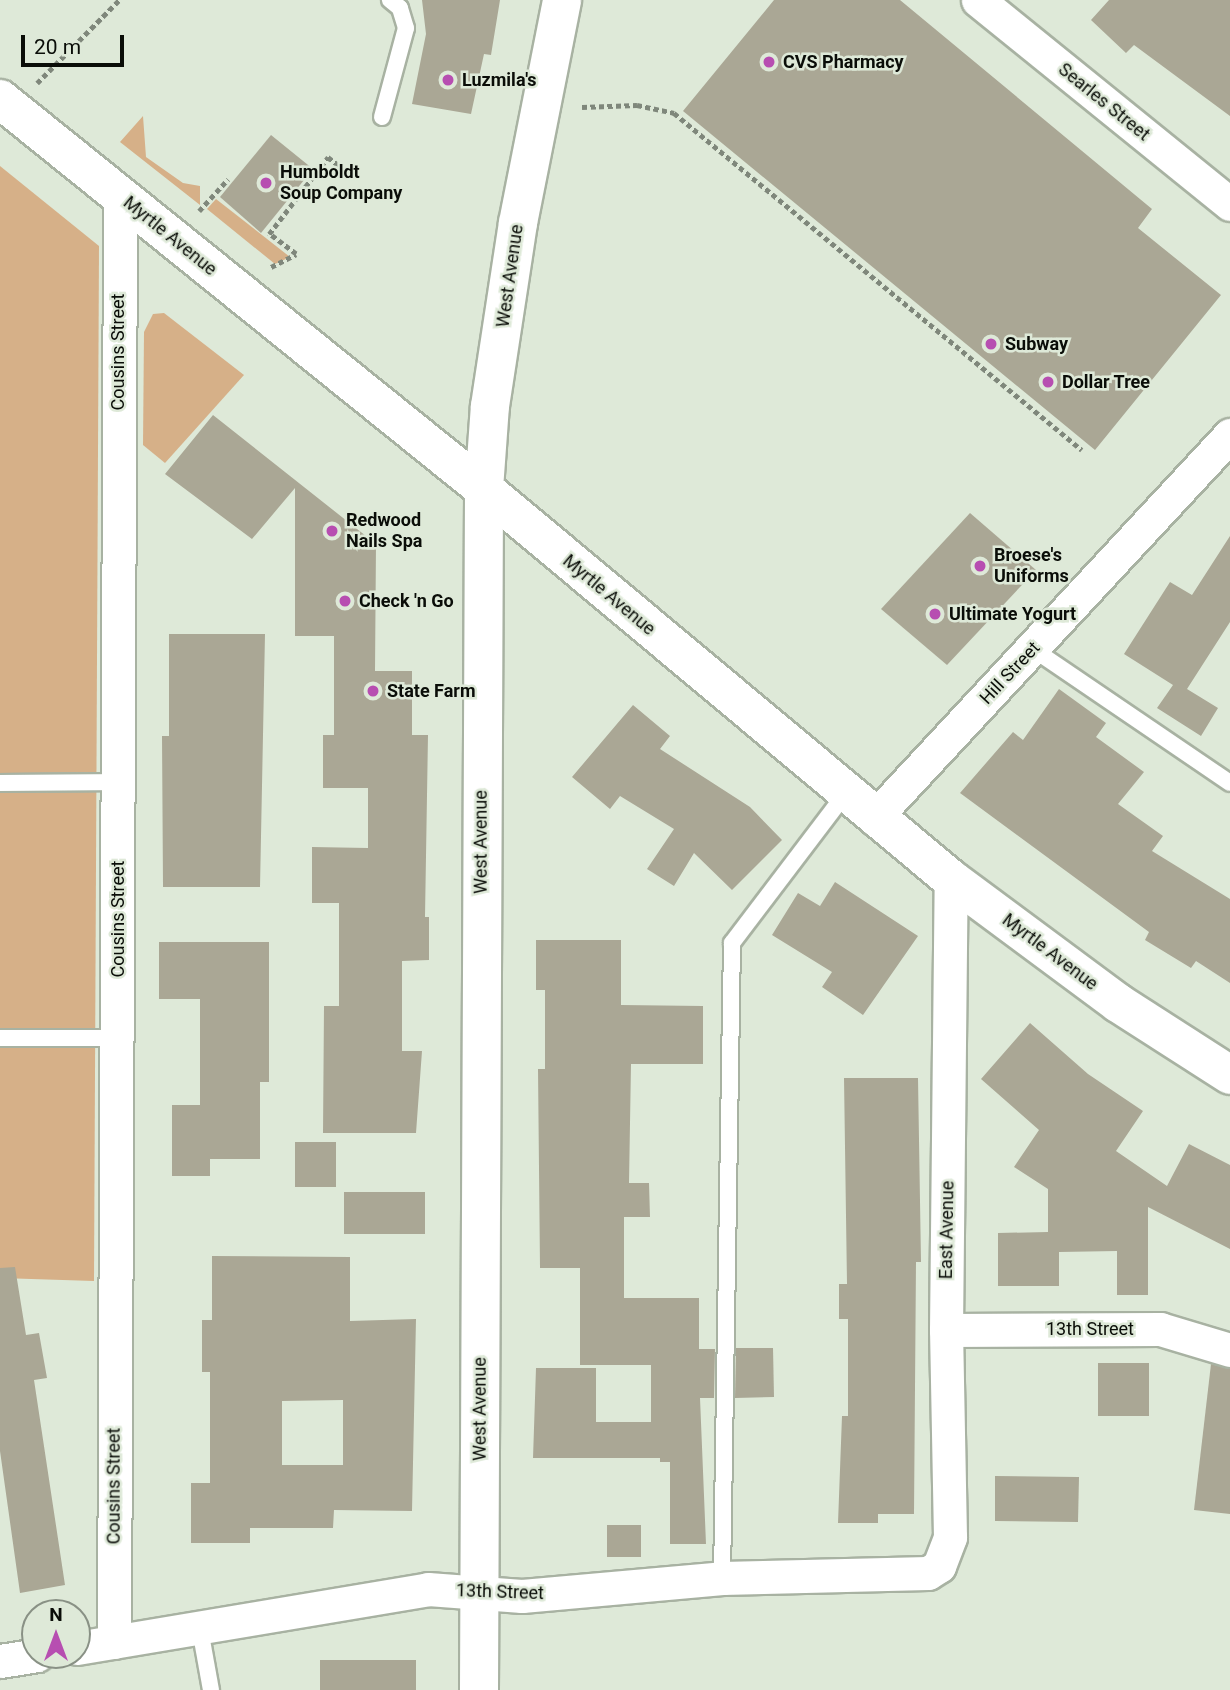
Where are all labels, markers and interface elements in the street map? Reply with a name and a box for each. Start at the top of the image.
scale bar [24,21,128,65]
text: 20 m [34,35,81,59]
place label: CVS Pharmacy [783,51,904,73]
marker: CVS Pharmacy [761,54,777,70]
street label: Searles Street [1054,59,1154,145]
place label: Luzmila's [462,69,537,91]
marker: Luzmila's [440,72,456,88]
place label: Humboldt Soup Company [280,162,402,204]
marker: Humboldt Soup Company [258,175,274,191]
street label: Myrtle Avenue [119,192,221,280]
street label: West Avenue [492,223,528,329]
street label: Cousins Street [107,294,129,410]
place label: Subway [1005,333,1068,355]
marker: Subway [983,336,999,352]
place label: Dollar Tree [1062,371,1151,393]
marker: Dollar Tree [1040,374,1056,390]
place label: Redwood Nails Spa [346,510,422,552]
marker: Redwood Nails Spa [324,523,340,539]
place label: Broese's Uniforms [994,545,1069,588]
street label: Myrtle Avenue [558,550,660,640]
marker: Broese's Uniforms [972,558,988,574]
place label: Check 'n Go [359,590,454,612]
marker: Check 'n Go [337,593,353,609]
place label: Ultimate Yogurt [949,603,1076,625]
marker: Ultimate Yogurt [927,606,943,622]
street label: Hill Street [976,637,1044,709]
place label: State Farm [387,680,475,702]
marker: State Farm [365,683,381,699]
street label: West Avenue [470,790,492,894]
street label: Cousins Street [107,861,129,977]
street label: Myrtle Avenue [998,909,1102,995]
street label: East Avenue [935,1181,959,1279]
street label: 13th Street [1046,1318,1134,1340]
street label: West Avenue [469,1357,491,1461]
street label: Cousins Street [103,1428,125,1544]
street label: 13th Street [456,1580,544,1604]
north arrow [21,1599,91,1669]
text: N [49,1603,63,1626]

